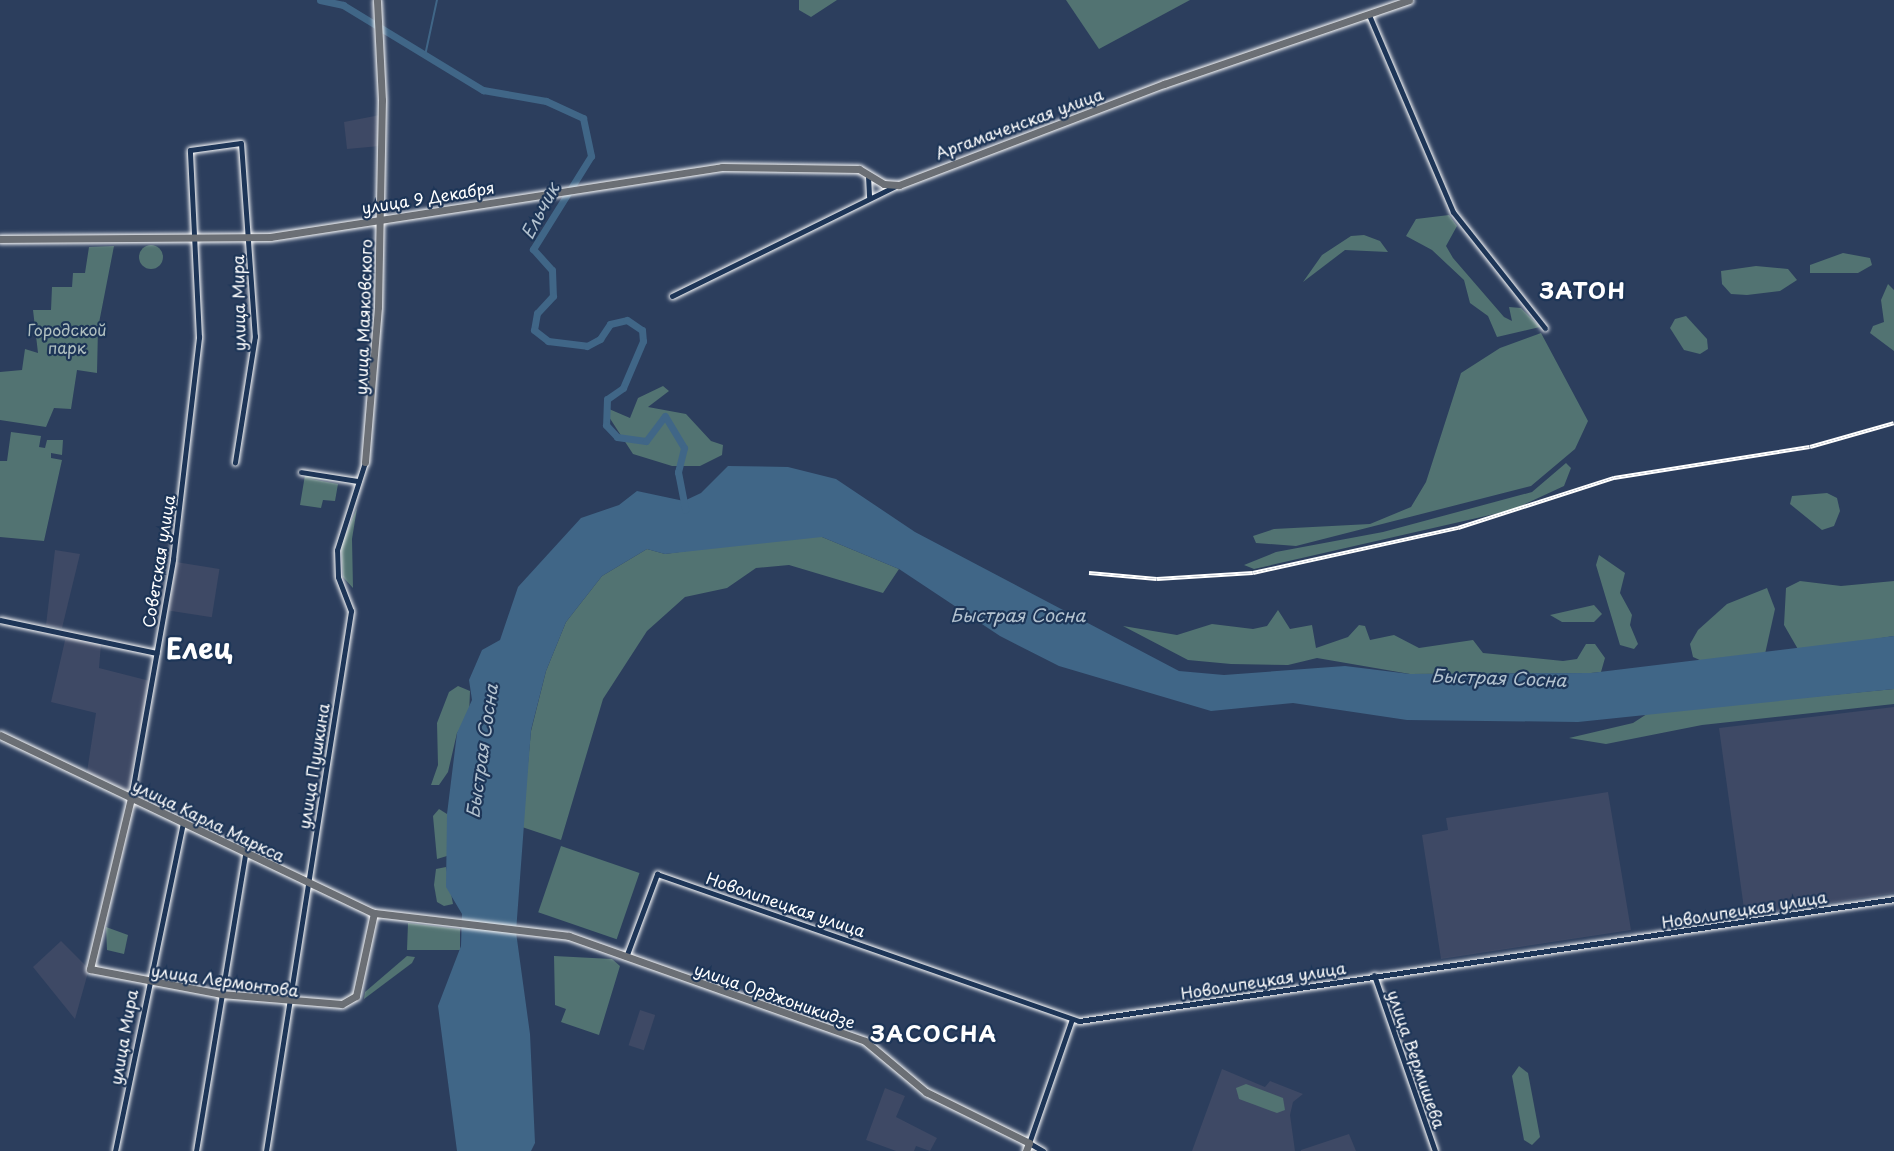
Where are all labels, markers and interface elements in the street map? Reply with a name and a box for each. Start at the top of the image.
street label: Аргамаченская улица [932,83,1106,163]
street label: улица 9 Декабря [360,177,496,217]
water label: Ельчик [516,179,564,243]
street label: улица Маяковского [351,238,375,396]
street label: улица Мира [228,254,248,352]
district label: ЗАТОН [1540,277,1626,303]
park label: Городской парк [27,319,107,357]
street label: Советская улица [138,493,178,629]
water label: Быстрая Сосна [950,604,1086,626]
district label: Елец [166,631,232,665]
water label: Быстрая Сосна [1431,665,1567,691]
water label: Быстрая Сосна [462,683,502,819]
street label: улица Пушкина [294,701,332,831]
street label: улица Карла Маркса [130,775,288,865]
street label: Новолипецкая улица [704,868,868,940]
street label: Новолипецкая улица [1660,886,1828,932]
street label: Новолипецкая улица [1179,957,1347,1003]
street label: улица Орджоникидзе [692,958,858,1032]
street label: улица Лермонтова [150,960,300,1000]
street label: улица Мира [105,987,141,1087]
street label: улица Вермишева [1384,987,1450,1131]
district label: ЗАСОСНА [872,1020,996,1046]

